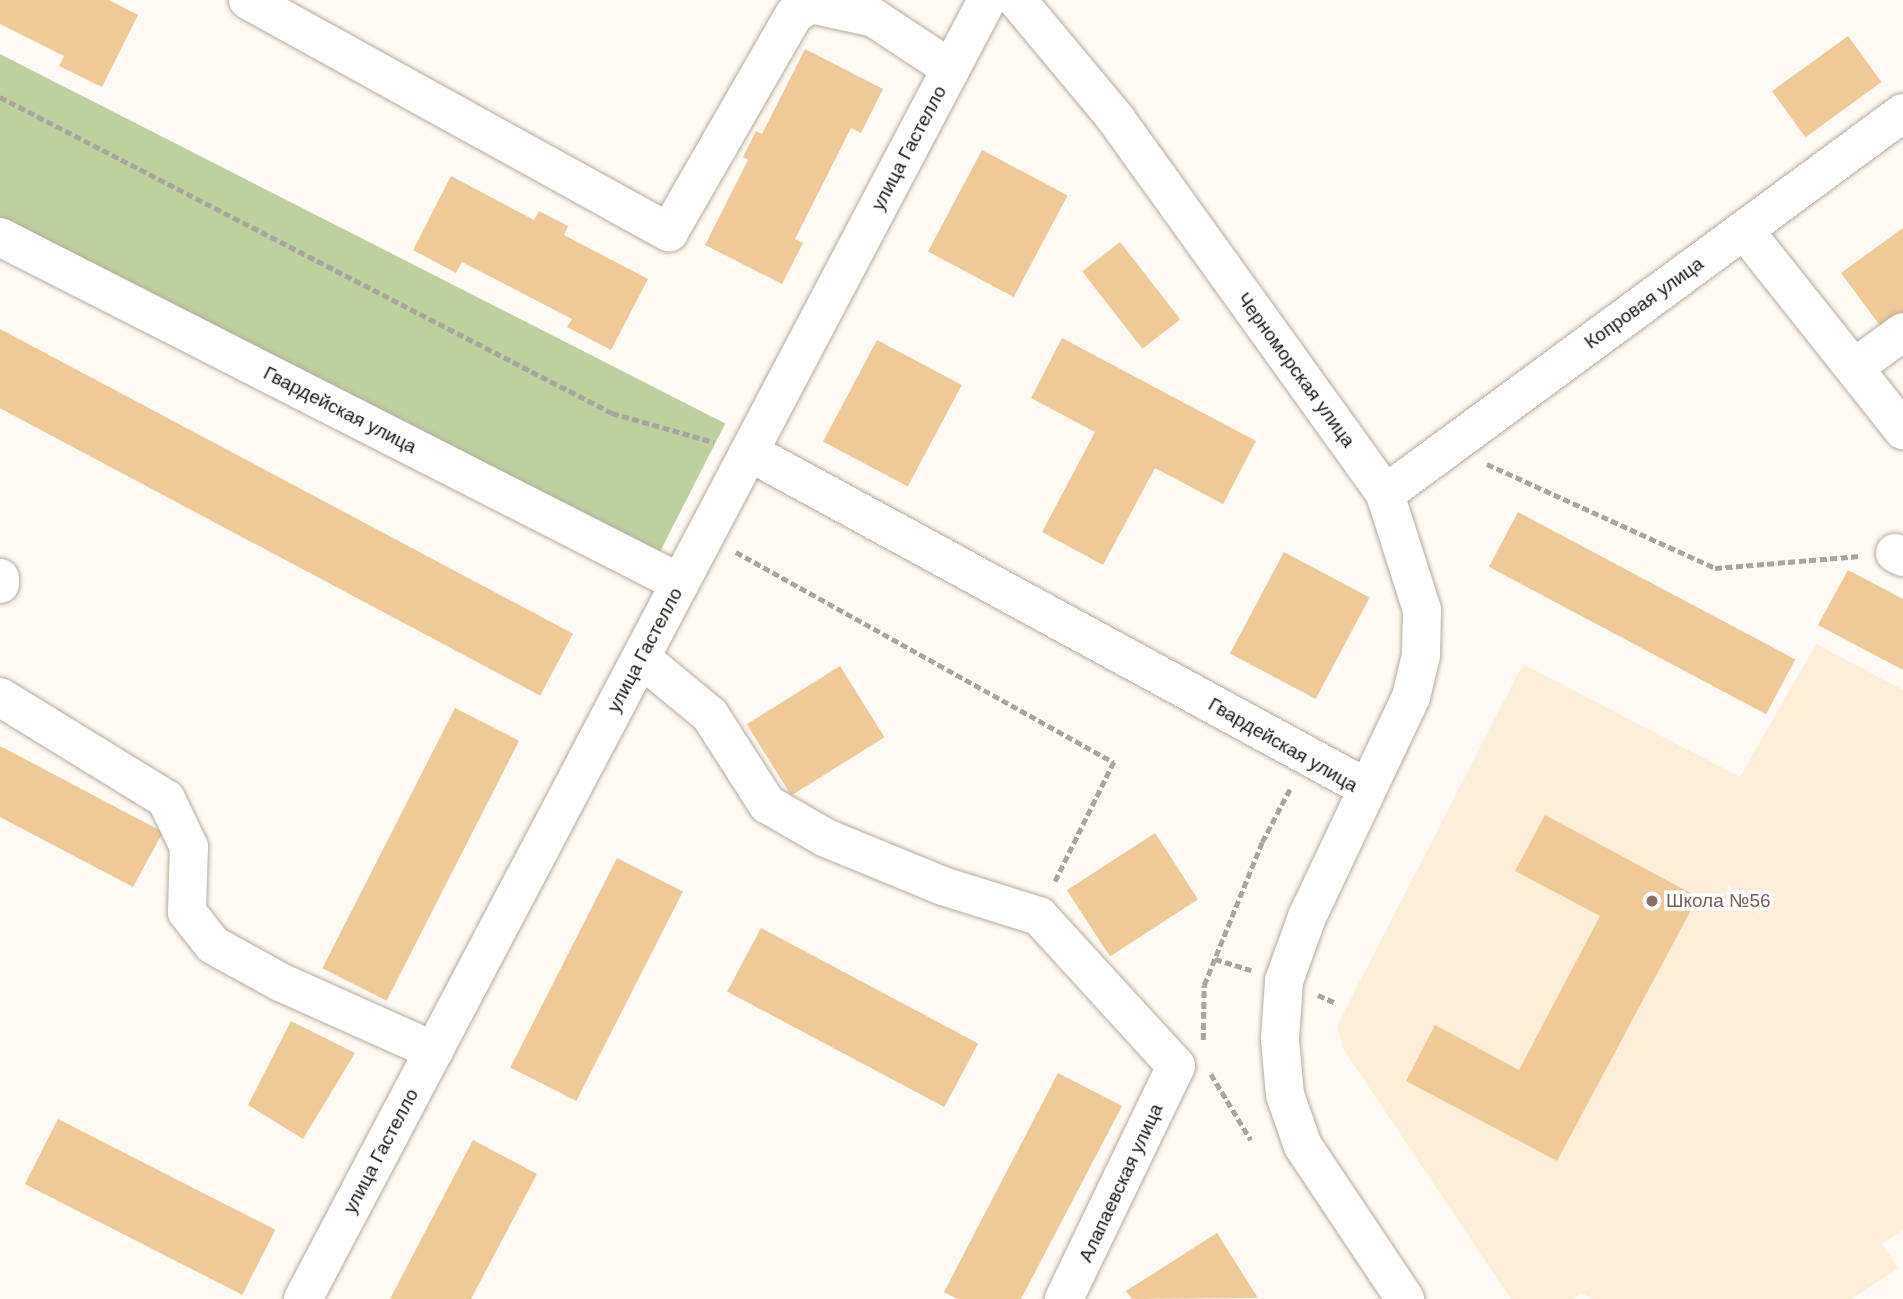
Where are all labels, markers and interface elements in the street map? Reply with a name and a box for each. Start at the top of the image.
street label: улица Гастелло [866,82,952,214]
street label: Копровая улица [1580,252,1708,354]
street label: Черноморская улица [1232,288,1360,452]
street label: Гвардейская улица [260,362,420,458]
street label: улица Гастелло [602,584,688,716]
street label: Гвардейская улица [1204,693,1362,797]
place label: Школа №56 [1666,890,1771,912]
marker: Школа №56 [1644,893,1660,909]
street label: улица Гастелло [338,1085,424,1217]
street label: Алапаевская улица [1074,1100,1168,1266]

